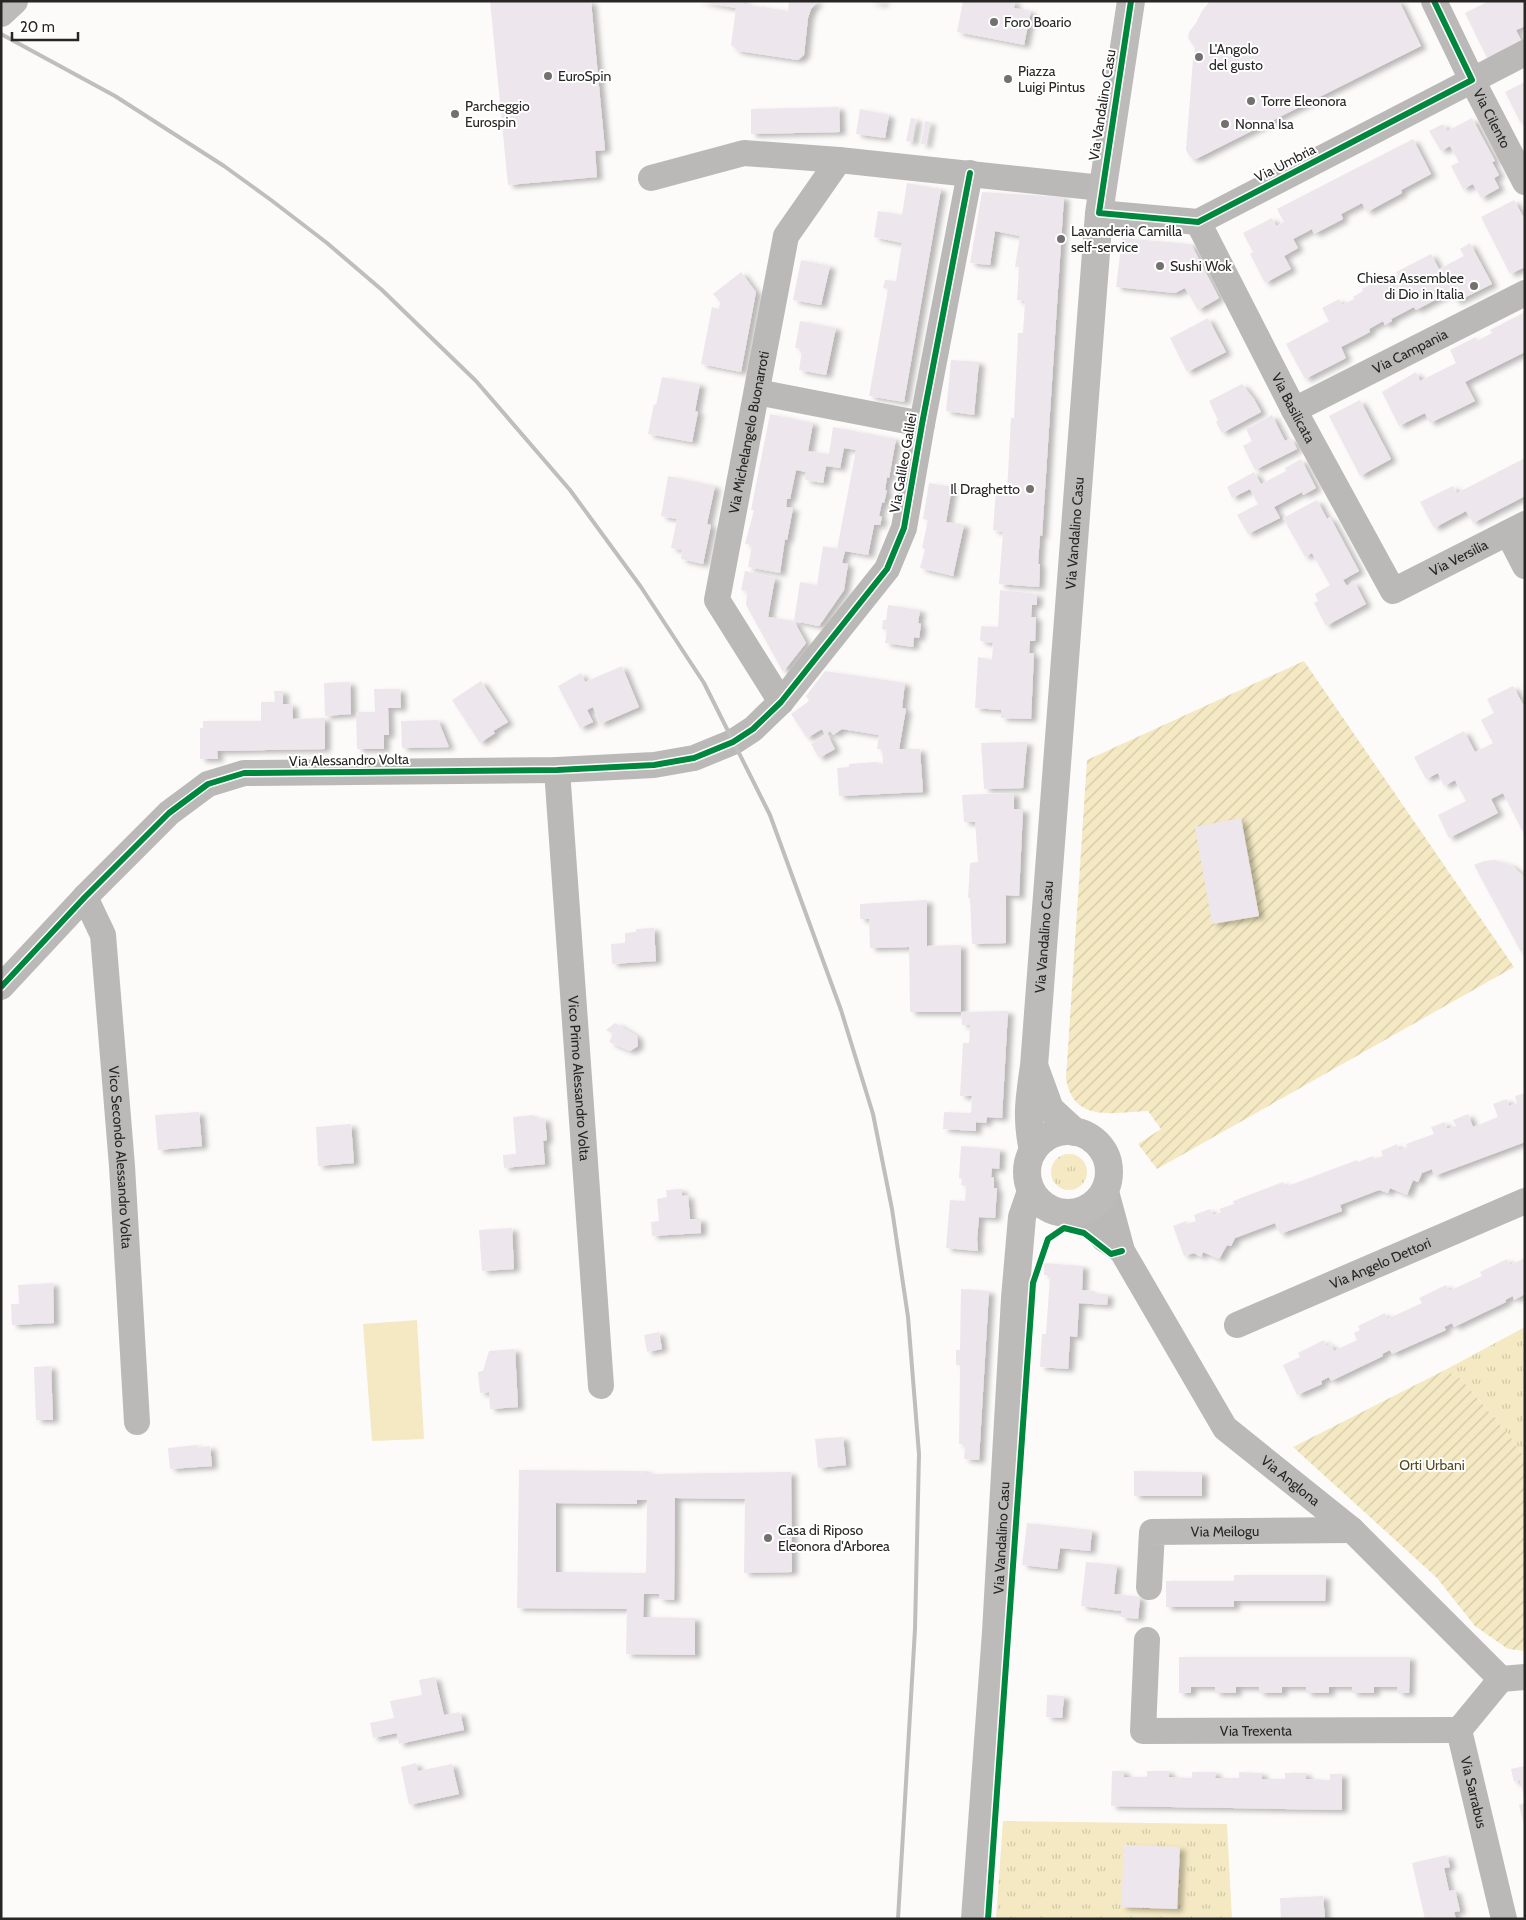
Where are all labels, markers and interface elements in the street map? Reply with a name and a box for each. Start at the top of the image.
scale bar [12,10,79,42]
place label: Foro Boario [1004,13,1072,31]
marker: Foro Boario [988,16,1000,28]
text: 20 m [20,18,55,36]
place label: L'Angolo del gusto [1209,40,1263,74]
street label: Via Vandalino Casu [1084,48,1120,162]
marker: L'Angolo del gusto [1193,51,1205,63]
place label: Piazza Luigi Pintus [1018,62,1085,96]
place label: EuroSpin [558,67,611,85]
marker: EuroSpin [542,70,554,82]
marker: Piazza Luigi Pintus [1002,73,1014,85]
street label: Via Cilento [1469,86,1515,152]
place label: Torre Eleonora [1261,92,1347,110]
marker: Torre Eleonora [1245,95,1257,107]
place label: Parcheggio Eurospin [465,97,530,131]
marker: Parcheggio Eurospin [449,108,461,120]
place label: Nonna Isa [1235,115,1294,133]
marker: Nonna Isa [1219,118,1231,130]
street label: Via Umbria [1251,140,1319,186]
place label: Lavanderia Camilla self-service [1071,222,1182,256]
marker: Lavanderia Camilla self-service [1055,233,1067,245]
place label: Sushi Wok [1170,257,1232,275]
marker: Sushi Wok [1154,260,1166,272]
place label: Chiesa Assemblee di Dio in Italia [1357,269,1464,303]
marker: Chiesa Assemblee di Dio in Italia [1468,280,1480,292]
street label: Via Campania [1369,325,1451,378]
street label: Via Michelangelo Buonarroti [725,349,773,515]
street label: Via Basilicata [1268,370,1319,446]
street label: Via Galileo Galilei [885,411,921,515]
street label: Via Vandalino Casu [1061,476,1088,590]
place label: Il Draghetto [950,480,1020,498]
marker: Il Draghetto [1024,483,1036,495]
street label: Via Versilia [1426,535,1491,580]
street label: Via Alessandro Volta [289,750,409,770]
street label: Via Vandalino Casu [1031,880,1057,994]
street label: Vico Primo Alessandro Volta [564,995,594,1162]
street label: Vico Secondo Alessandro Volta [105,1065,136,1249]
street label: Via Angelo Dettori [1327,1234,1434,1293]
street label: Via Anglona [1257,1451,1324,1510]
park label: Orti Urbani [1399,1456,1465,1474]
street label: Via Vandalino Casu [989,1481,1014,1595]
place label: Casa di Riposo Eleonora d'Arborea [778,1521,890,1555]
street label: Via Meilogu [1191,1522,1259,1541]
marker: Casa di Riposo Eleonora d'Arborea [762,1532,774,1544]
street label: Via Trexenta [1220,1722,1292,1740]
street label: Via Sarrabus [1457,1754,1491,1830]

